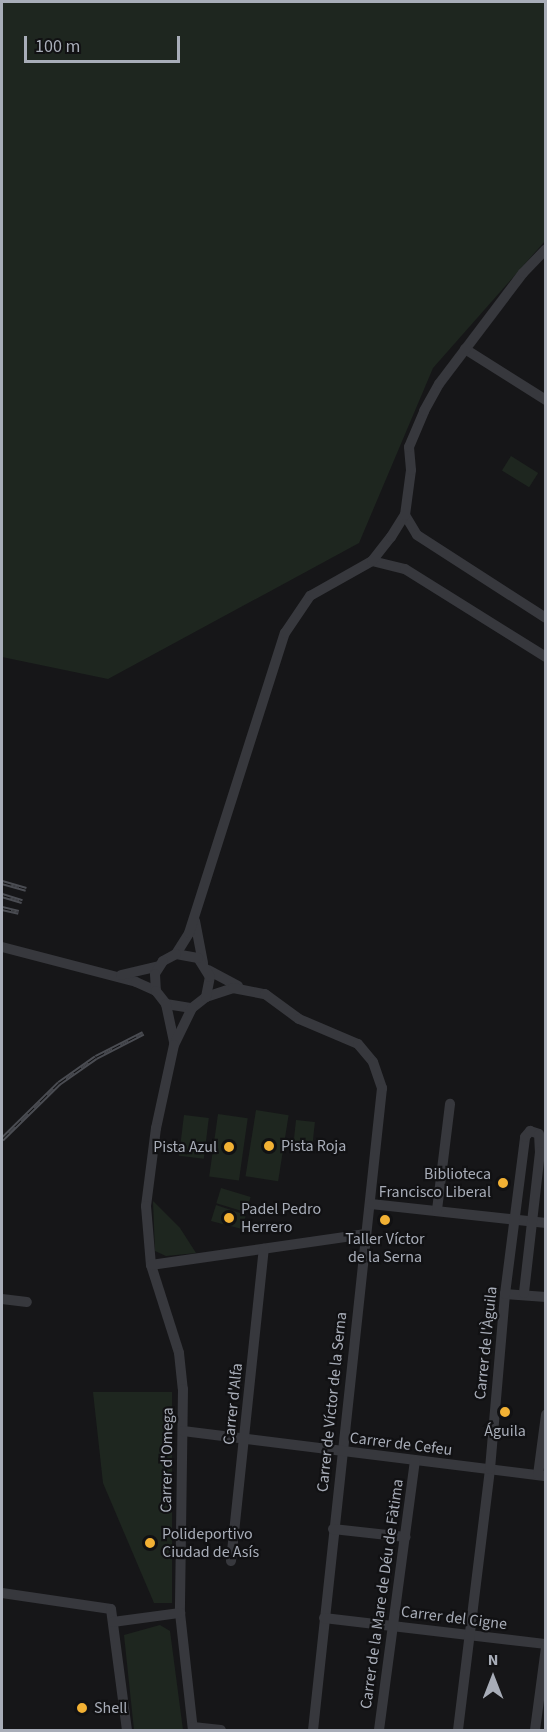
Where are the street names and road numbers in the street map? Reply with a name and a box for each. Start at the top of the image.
street label: Carrer de l'Àguila [471,1286,501,1400]
street label: Carrer de Víctor de la Serna [313,1311,351,1493]
street label: Carrer d'Alfa [219,1362,247,1446]
street label: Carrer d'Omega [156,1407,178,1513]
street label: Carrer de Cefeu [349,1428,453,1460]
street label: Carrer de la Mare de Déu de Fàtima [356,1478,408,1710]
street label: Carrer del Cigne [400,1602,508,1634]

